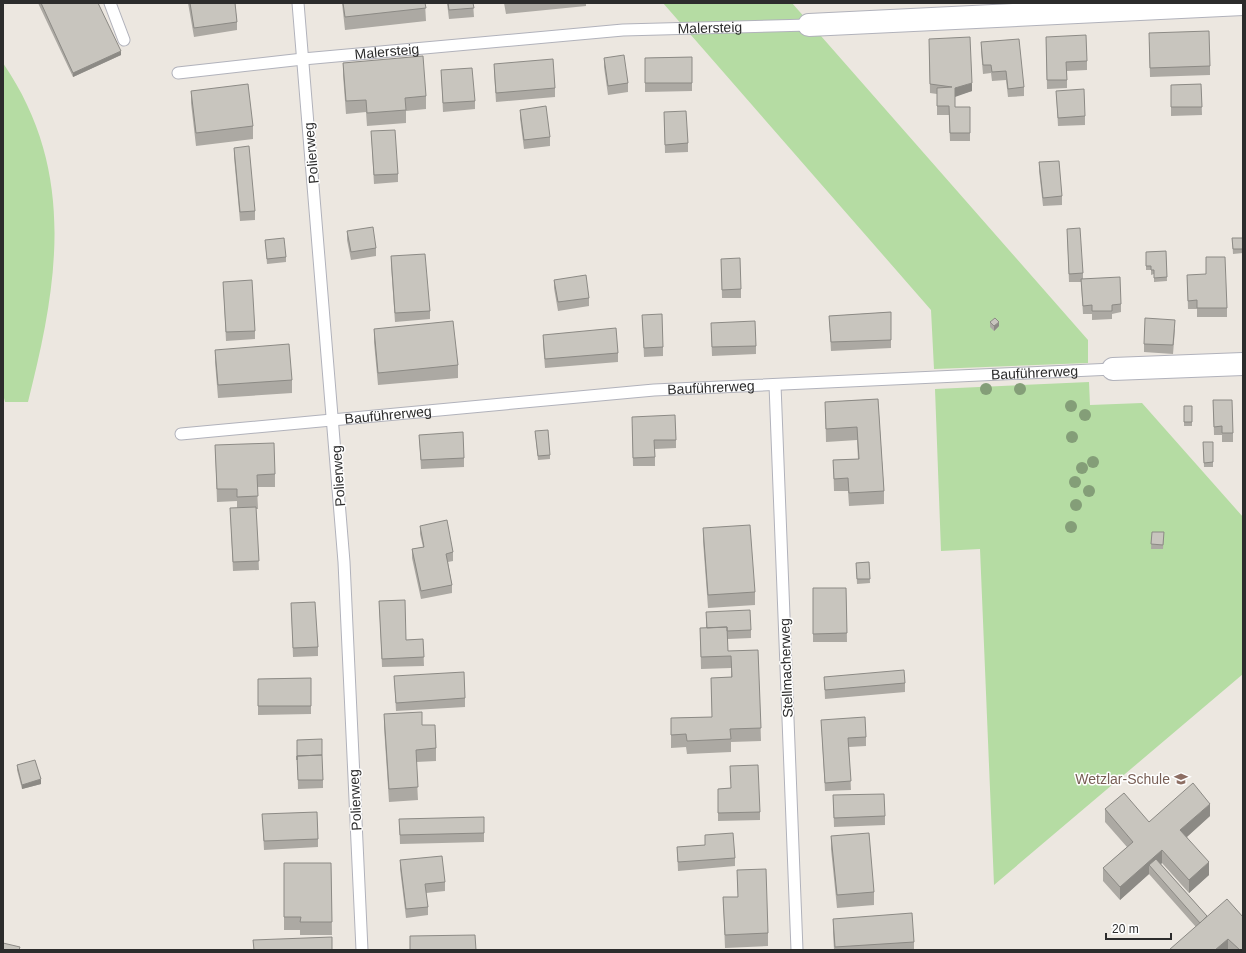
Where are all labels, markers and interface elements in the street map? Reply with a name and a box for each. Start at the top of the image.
street label: Malersteig [677,19,742,37]
street label: Malersteig [354,41,420,62]
street label: Polierweg [300,122,322,184]
street label: Bauführerweg [991,363,1079,383]
street label: Bauführerweg [667,377,755,397]
street label: Bauführerweg [344,403,432,427]
street label: Polierweg [328,445,348,507]
street label: Stellmacherweg [776,618,796,718]
street label: Polierweg [345,769,365,831]
place label: Wetzlar-Schule [1075,771,1170,787]
school or university icon: Wetzlar-Schule [1173,771,1189,787]
scale bar [1106,915,1171,941]
text: 20 m [1112,922,1139,936]

